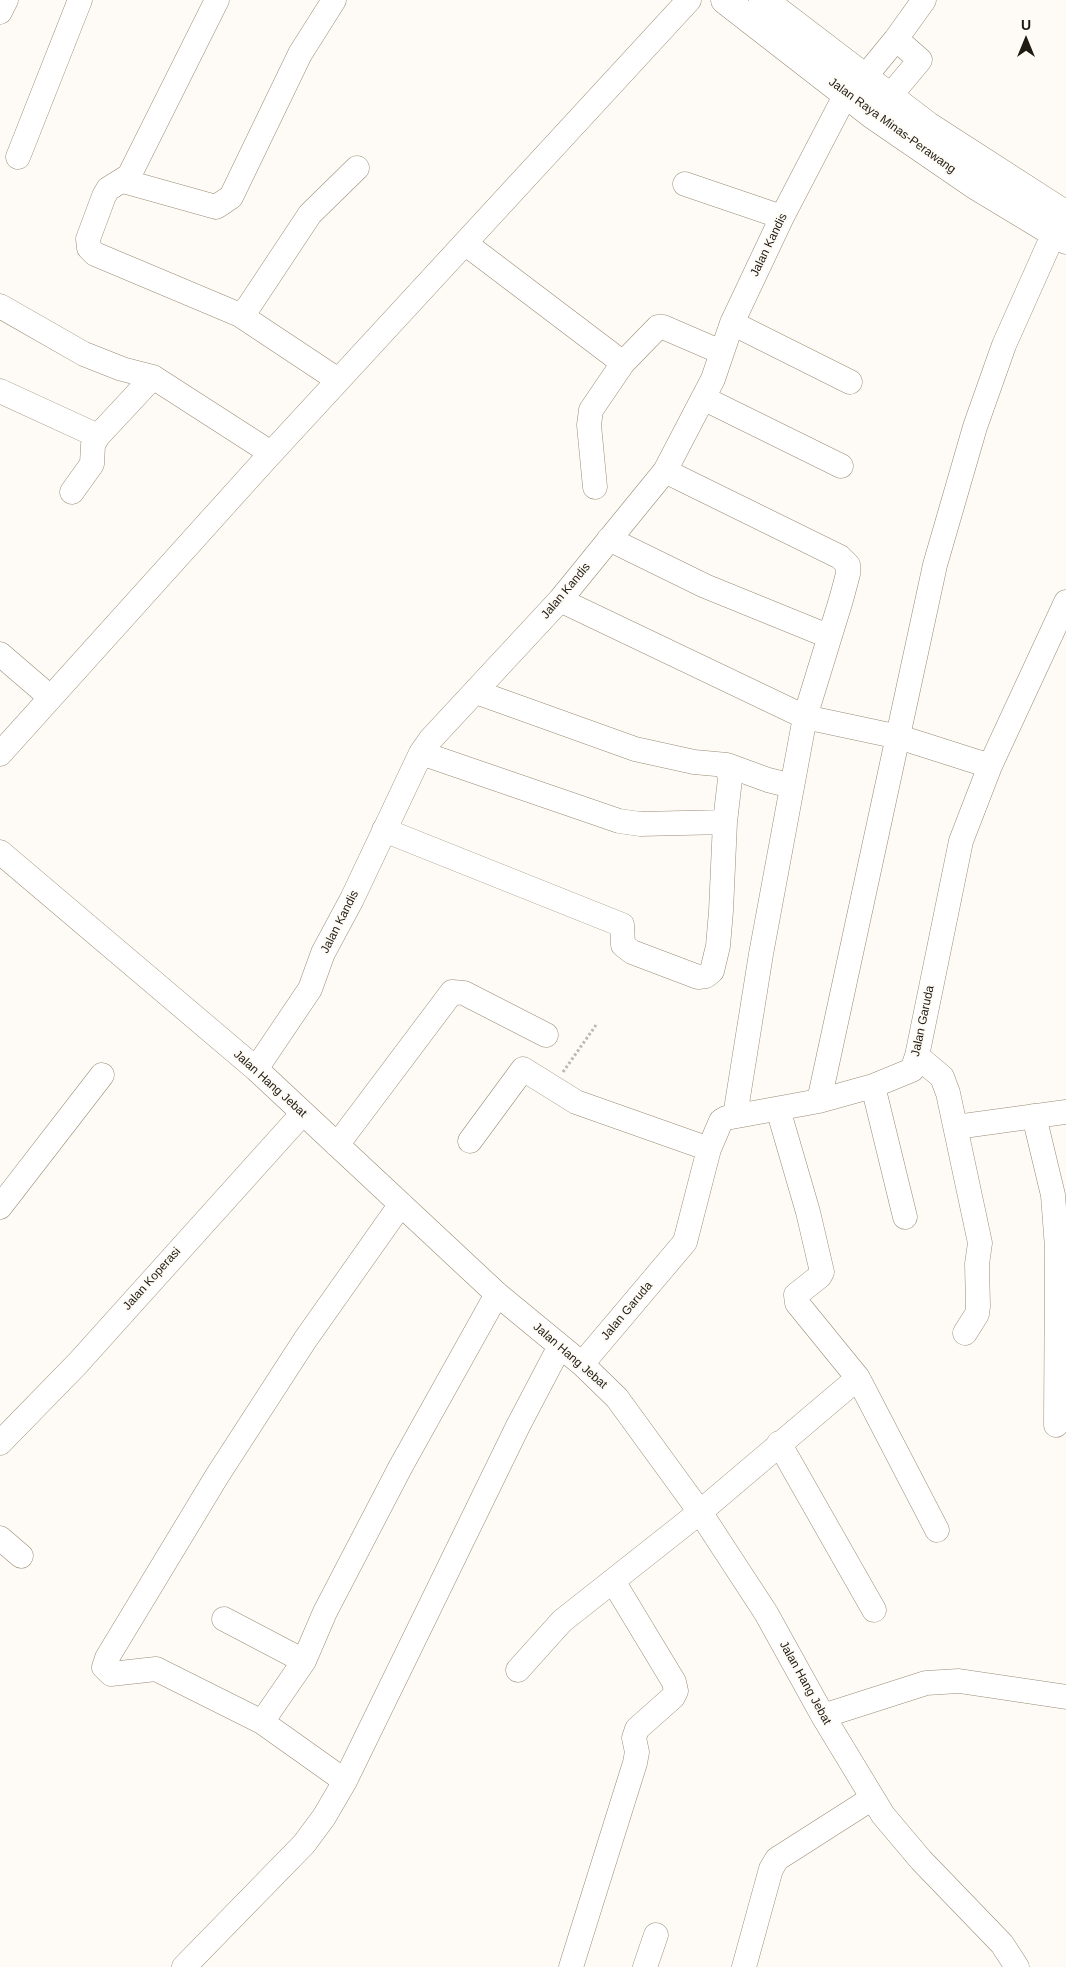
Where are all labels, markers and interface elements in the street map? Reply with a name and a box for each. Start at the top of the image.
north arrow [1001,15,1051,65]
text: U [1021,17,1031,33]
street label: Jalan Raya Minas-Perawang [826,75,958,177]
street label: Jalan Kandis [747,211,791,279]
street label: Jalan Kandis [538,560,594,622]
street label: Jalan Kandis [318,888,362,956]
street label: Jalan Garuda [908,984,938,1058]
street label: Jalan Hang Jebat [230,1047,310,1121]
street label: Jalan Koperasi [120,1245,184,1313]
street label: Jalan Garuda [598,1279,656,1343]
street label: Jalan Hang Jebat [530,1320,610,1392]
street label: Jalan Hang Jebat [776,1639,834,1727]

